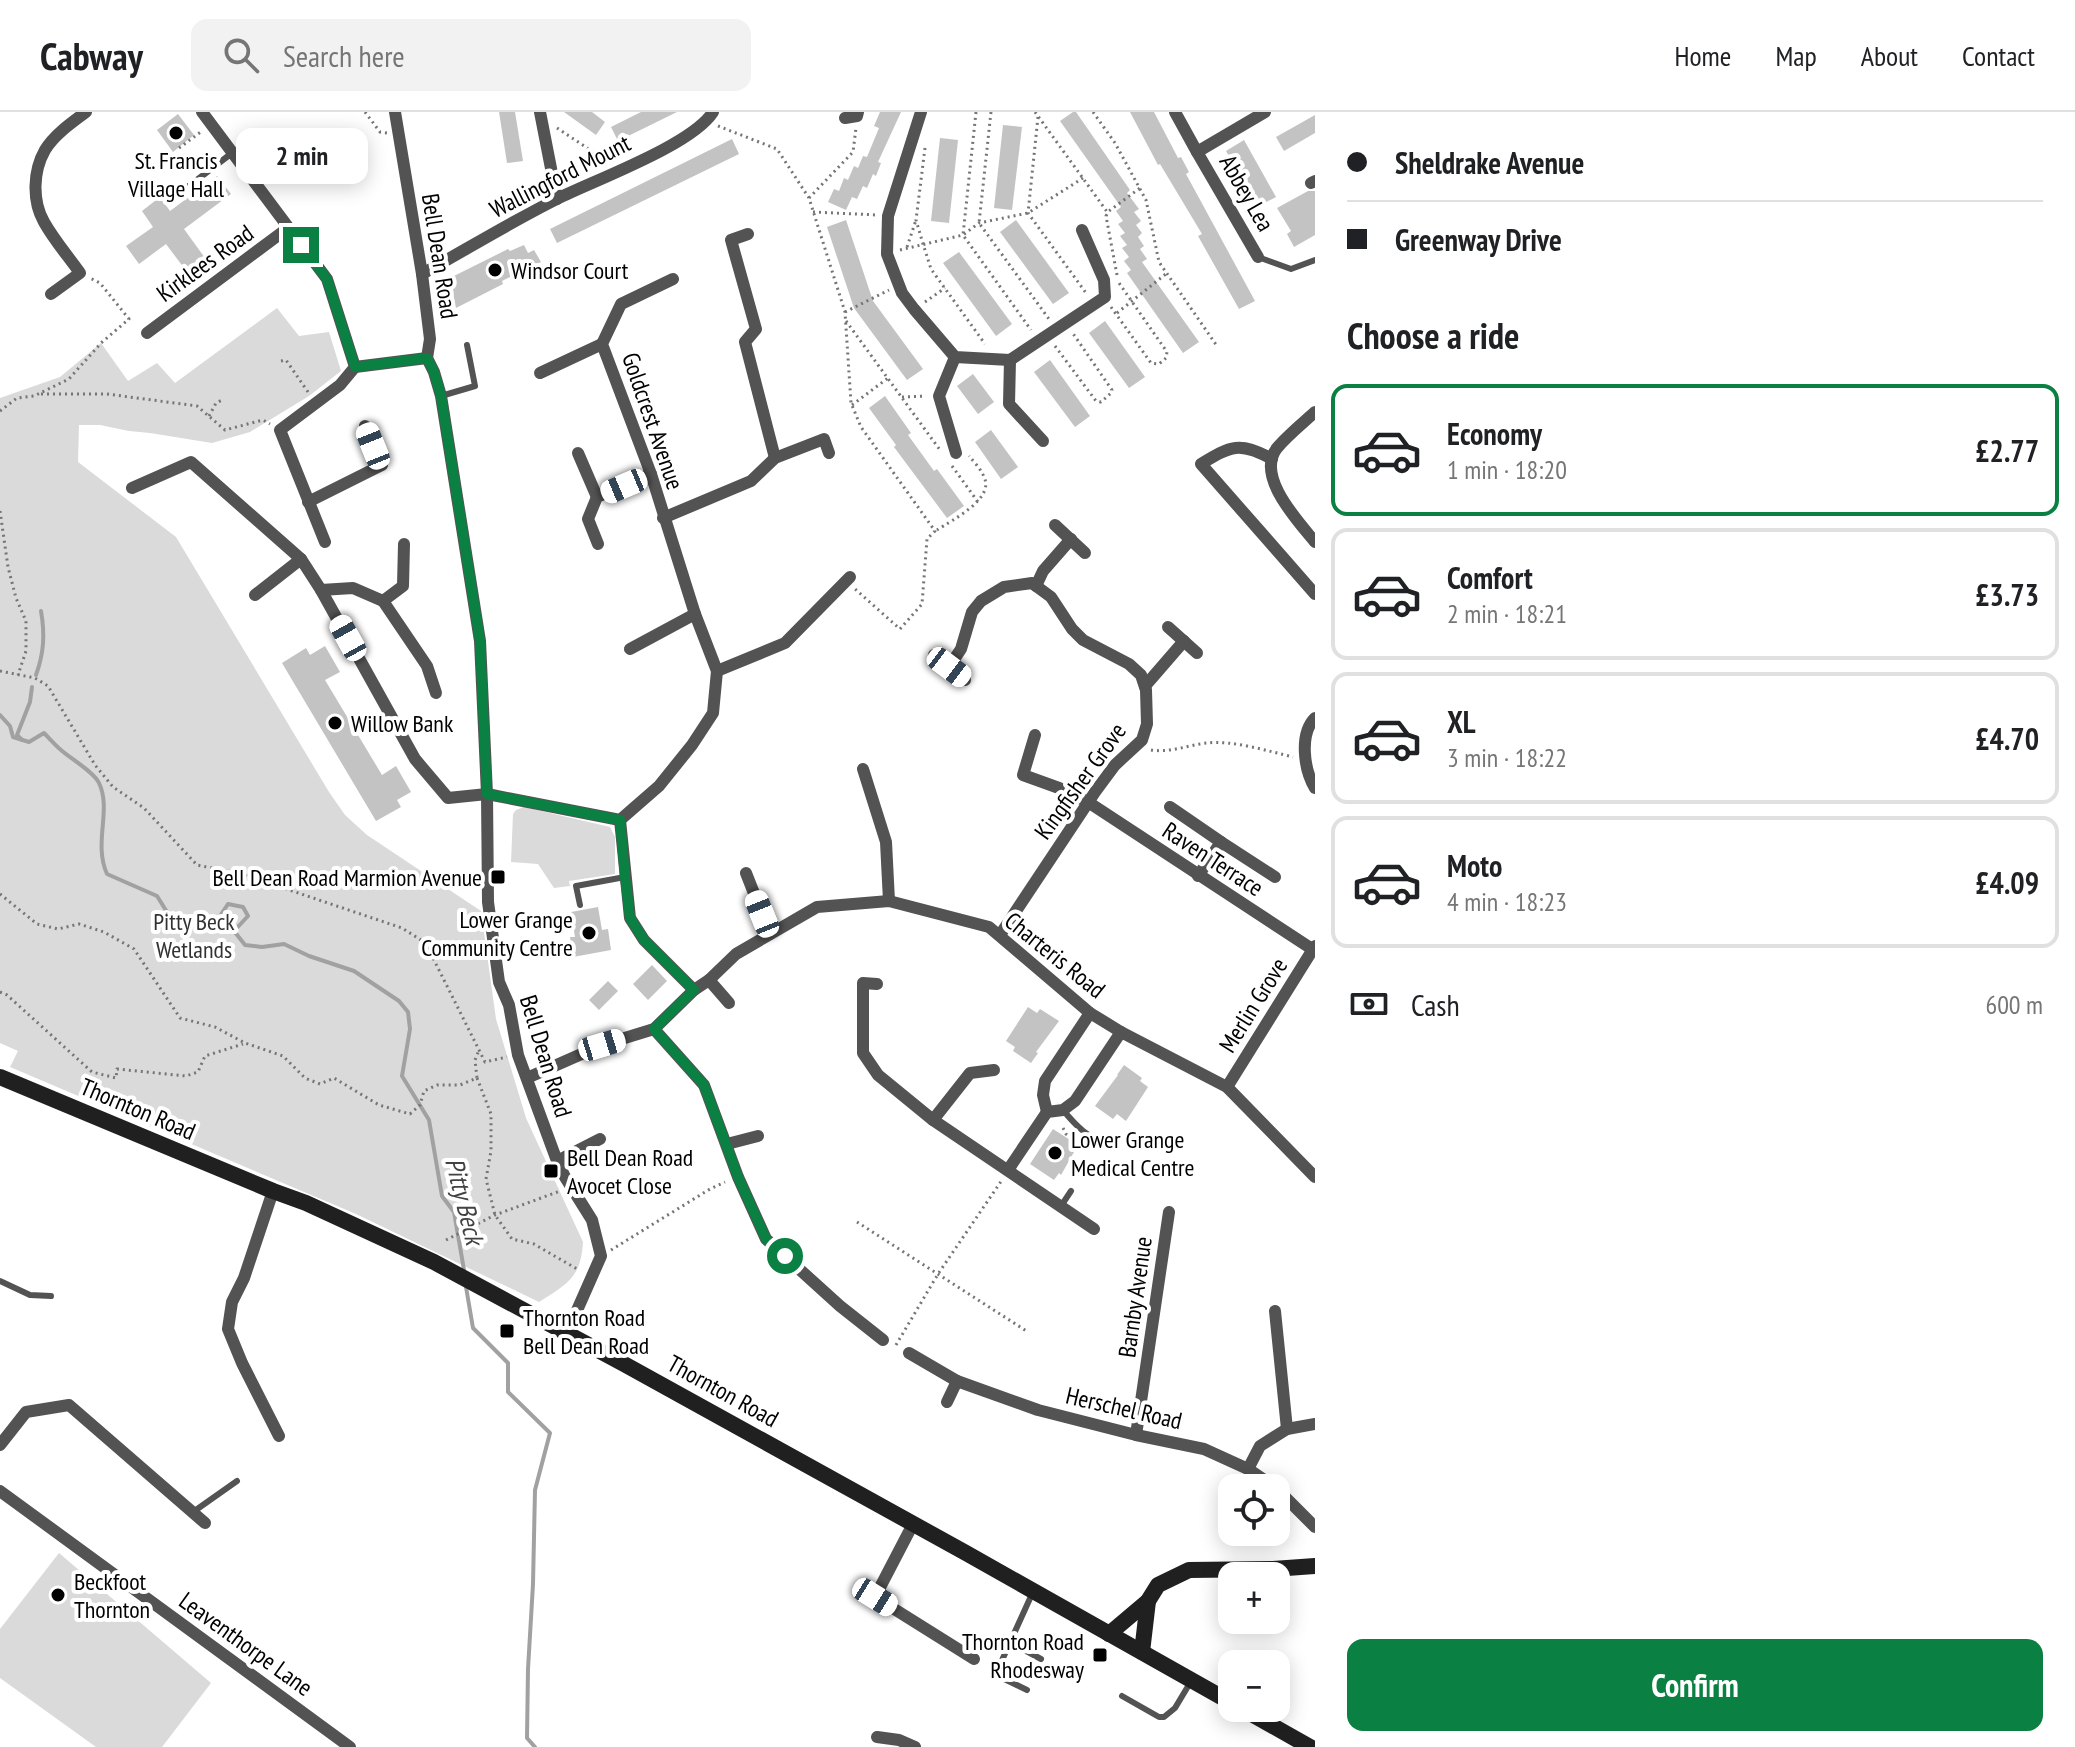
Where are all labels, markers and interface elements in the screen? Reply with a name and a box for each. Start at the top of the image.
search box [191,19,751,91]
text: Cabway [40,31,143,80]
icon: search [219,33,263,77]
text: Search here [283,36,405,75]
text: Home [1675,37,1731,74]
text: Map [1775,37,1817,74]
text: About [1861,37,1918,74]
text: Contact [1962,37,2035,74]
marker: St. Francis Village Hall [167,124,185,142]
street label: Wallingford Mount [484,127,636,225]
callout: 2 min [235,129,367,185]
text: 2 min [276,139,328,172]
text: Sheldrake Avenue [1395,143,1584,182]
place label: St. Francis Village Hall [127,145,224,204]
street label: Abbey Lea [1213,149,1281,237]
street label: Bell Dean Road [415,191,465,321]
street label: Kirklees Road [150,217,260,309]
text: Greenway Drive [1395,220,1562,259]
route end [283,227,319,263]
place label: Windsor Court [511,255,629,286]
marker: Windsor Court [486,261,504,279]
text: Choose a ride [1347,312,1519,359]
street label: Goldcrest Avenue [615,348,691,494]
icon: car [1351,414,1423,486]
text: Economy [1447,414,1542,453]
car [353,419,393,473]
text: £2.77 [1975,431,2039,470]
text: 1 min · 18:20 [1447,453,1567,486]
car [597,466,651,506]
icon: car [1351,558,1423,630]
text: Comfort [1447,558,1533,597]
text: £3.73 [1975,575,2039,614]
text: 2 min · 18:21 [1447,597,1567,630]
car [326,611,370,665]
car [923,643,975,691]
icon: car [1351,702,1423,774]
text: XL [1447,702,1476,741]
place label: Willow Bank [351,708,454,739]
marker: Willow Bank [326,714,344,732]
street label: Kingfisher Grove [1027,717,1133,845]
text: £4.70 [1975,719,2039,758]
text: 3 min · 18:22 [1447,741,1567,774]
street label: Raven Terrace [1157,815,1269,903]
icon: car [1351,846,1423,918]
text: Moto [1447,846,1502,885]
place label: Bell Dean Road Marmion Avenue [212,862,482,893]
text: £4.09 [1975,863,2039,902]
marker: Bell Dean Road Marmion Avenue [489,868,507,886]
text: 4 min · 18:23 [1447,885,1567,918]
car [742,887,782,941]
place label: Lower Grange Community Centre [421,904,573,963]
street label: Charteris Road [998,905,1112,1005]
park label: Pitty Beck Wetlands [153,906,235,965]
marker: Lower Grange Community Centre [580,924,598,942]
street label: Merlin Grove [1212,952,1294,1058]
icon: cash [1347,982,1391,1026]
text: Cash [1411,985,1460,1024]
text: 600 m [1985,988,2043,1021]
street label: Bell Dean Road [513,991,579,1121]
car [576,1027,628,1063]
street label: Thornton Road [76,1071,200,1147]
place label: Lower Grange Medical Centre [1071,1124,1194,1183]
place label: Bell Dean Road Avocet Close [567,1142,693,1201]
marker: Lower Grange Medical Centre [1046,1144,1064,1162]
water label: Pitty Beck [438,1154,492,1251]
marker: Bell Dean Road Avocet Close [542,1162,560,1180]
street label: Barnby Avenue [1111,1235,1159,1359]
route start [767,1238,803,1274]
place label: Thornton Road Bell Dean Road [523,1302,649,1361]
marker: Thornton Road Bell Dean Road [498,1322,516,1340]
street label: Thornton Road [662,1348,784,1434]
street label: Herschel Road [1063,1380,1185,1436]
map controls [1218,1474,1290,1722]
button: locate [1218,1474,1290,1546]
button: + [1218,1562,1290,1634]
place label: Beckfoot Thornton [74,1566,150,1625]
car [848,1574,902,1620]
street label: Leaventhorpe Lane [173,1585,319,1703]
marker: Beckfoot Thornton [49,1586,67,1604]
place label: Thornton Road Rhodesway [962,1626,1084,1685]
button: Confirm [1347,1639,2043,1731]
marker: Thornton Road Rhodesway [1091,1646,1109,1664]
button: − [1218,1650,1290,1722]

